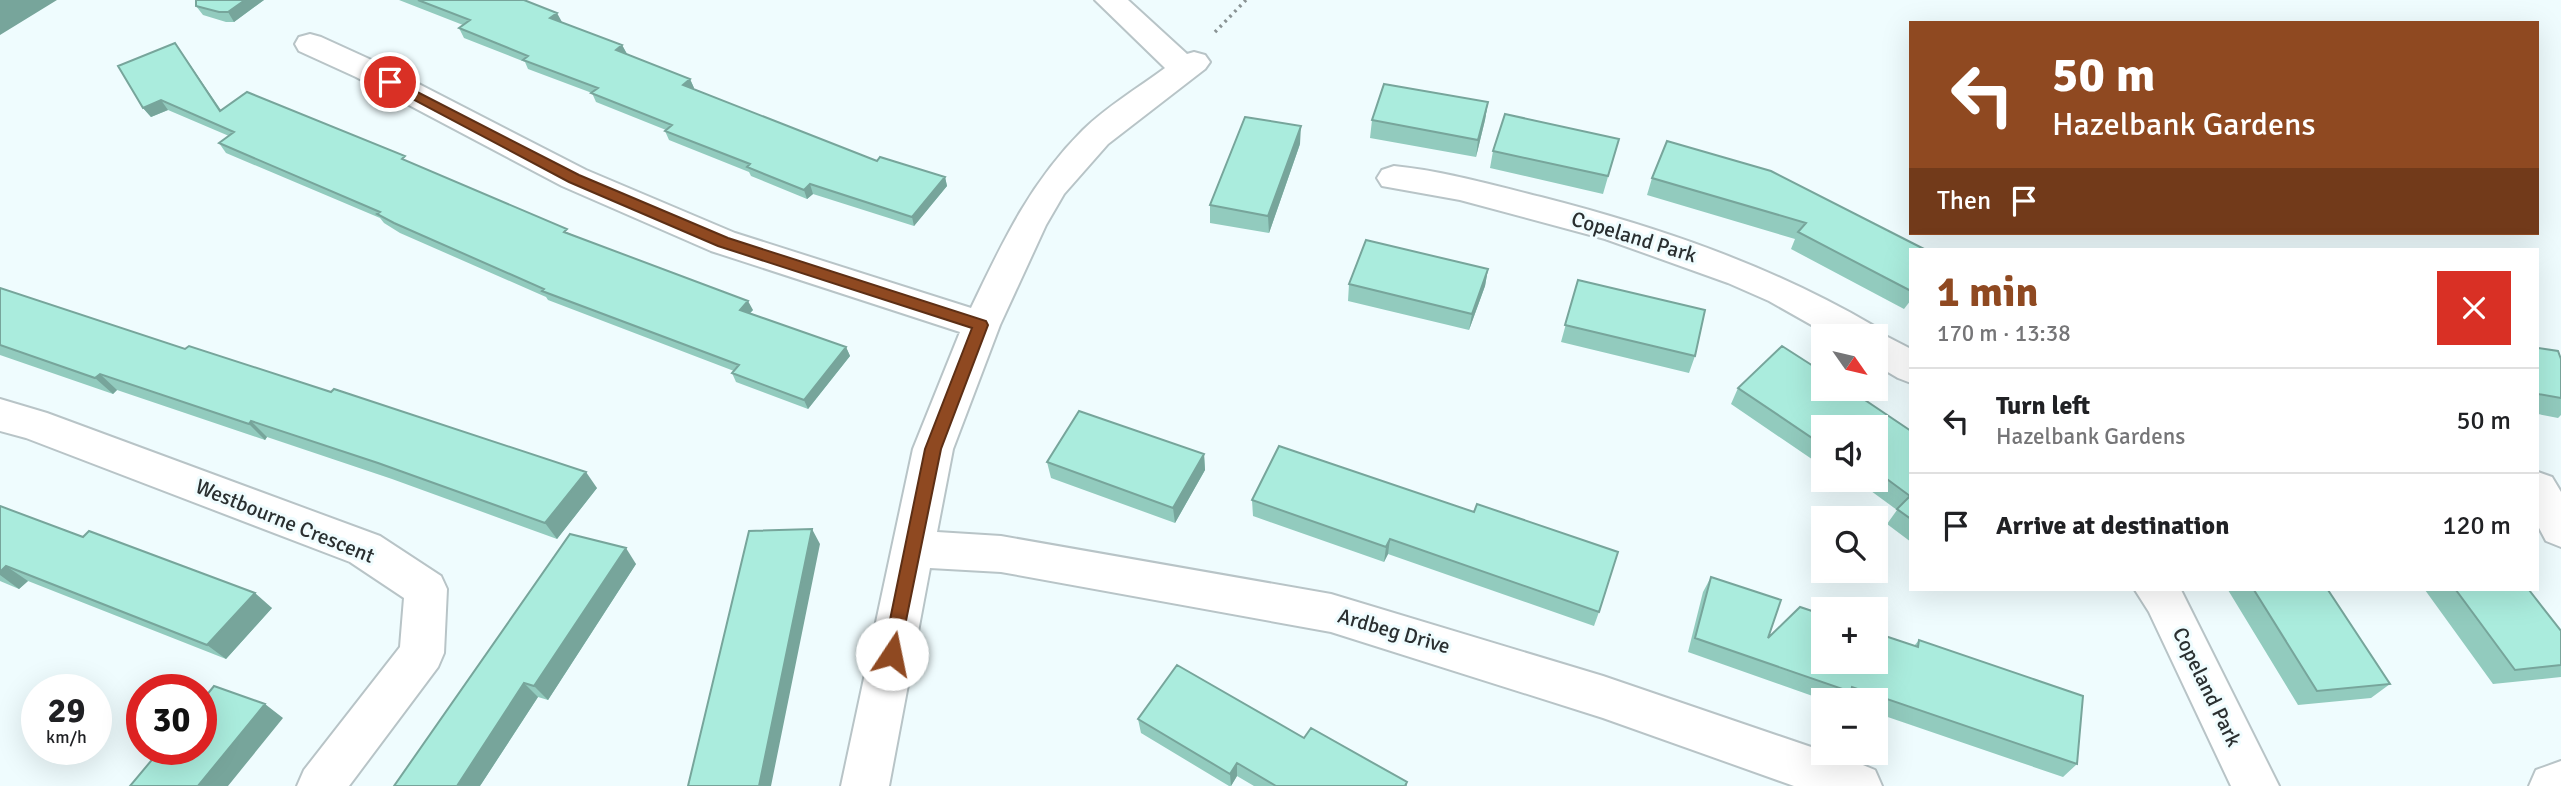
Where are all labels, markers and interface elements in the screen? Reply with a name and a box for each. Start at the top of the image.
text: 50 m [2052,45,2155,105]
icon: left [1937,49,2028,140]
pin [360,52,420,112]
icon: arrive [371,63,409,101]
text: Hazelbank Gardens [2052,105,2315,144]
icon: arrive [2005,182,2043,220]
text: Then [1937,185,1991,217]
street label: Copeland Park [1568,206,1700,268]
text: 1 min [1937,267,2038,318]
button: close [2437,271,2511,345]
text: 170 m · 13:38 [1937,319,2071,348]
north arrow [1811,324,1888,401]
map controls [1811,324,1888,765]
text: Turn left [1996,390,2090,422]
icon: left [1937,402,1975,440]
text: 50 m [2456,405,2511,437]
button: sound [1811,415,1888,492]
text: Hazelbank Gardens [1996,422,2185,451]
street label: Westbourne Crescent [192,473,378,569]
button: search [1811,506,1888,583]
icon: arrive [1937,507,1975,545]
text: Arrive at destination [1996,510,2229,542]
text: 120 m [2442,510,2511,542]
button: + [1811,597,1888,674]
street label: Ardbeg Drive [1335,603,1453,659]
position arrow [855,617,929,691]
street label: Copeland Park [2167,623,2247,751]
speed limit sign: 30 [126,674,217,765]
button: − [1811,688,1888,765]
text: 29 [48,689,85,732]
text: km/h [46,726,87,748]

